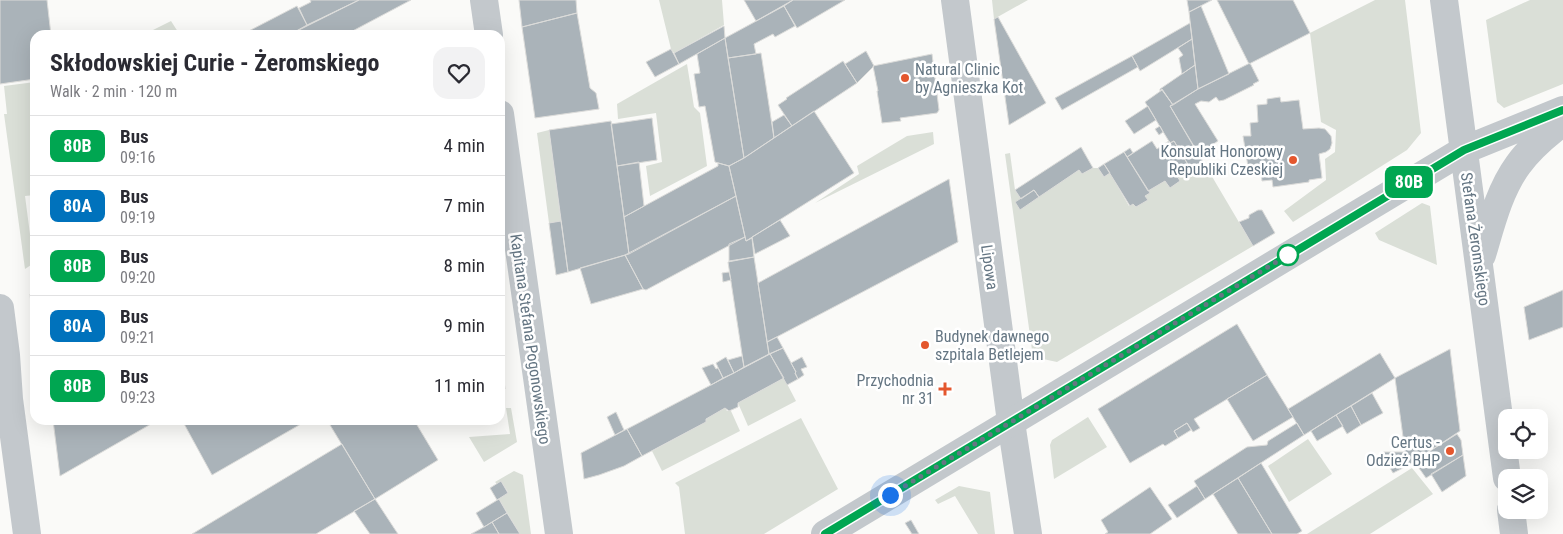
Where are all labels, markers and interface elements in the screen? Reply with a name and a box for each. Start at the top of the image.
button: heart [433,47,485,99]
text: Skłodowskiej Curie - Żeromskiego [50,49,379,77]
place label: Natural Clinic by Agnieszka Kot [915,60,1024,97]
marker: Natural Clinic by Agnieszka Kot [899,72,911,84]
text: Walk · 2 min · 120 m [50,82,177,101]
text: Bus [120,125,149,148]
text: 4 min [443,134,485,157]
text: 80B [63,135,92,156]
place label: Konsulat Honorowy Republiki Czeskiej [1160,142,1283,179]
text: 09:16 [120,148,155,167]
marker: Konsulat Honorowy Republiki Czeskiej [1287,154,1299,166]
line badge: 80B [1380,166,1438,198]
text: 80B [1395,171,1423,192]
street label: Stefana Żeromskiego [1457,171,1494,307]
text: Bus [120,185,149,208]
text: 7 min [443,194,485,217]
text: 80A [63,195,92,216]
text: 09:19 [120,208,155,227]
street label: Kapitana Stefana Pogonowskiego [506,233,555,445]
street label: Lipowa [977,243,1002,291]
unlabelled marker [1277,244,1299,266]
text: Bus [120,245,149,268]
text: 8 min [443,254,485,277]
text: 80B [63,255,92,276]
text: 09:20 [120,268,155,287]
text: Bus [120,305,149,328]
text: 9 min [443,314,485,337]
text: 80A [63,315,92,336]
place label: Budynek dawnego szpitala Betlejem [935,327,1049,364]
text: 09:21 [120,328,155,347]
marker: Budynek dawnego szpitala Betlejem [919,339,931,351]
text: Bus [120,365,149,388]
place label: Przychodnia nr 31 [857,371,934,408]
text: 11 min [434,374,485,397]
text: 80B [63,375,92,396]
marker: Przychodnia nr 31 [938,382,952,396]
text: 09:23 [120,388,155,407]
map controls [1498,409,1548,519]
button: locate [1498,409,1548,459]
place label: Certus - Odzież BHP [1366,433,1440,470]
marker: Certus - Odzież BHP [1444,445,1456,457]
button: layers [1498,469,1548,519]
your location [878,483,903,508]

